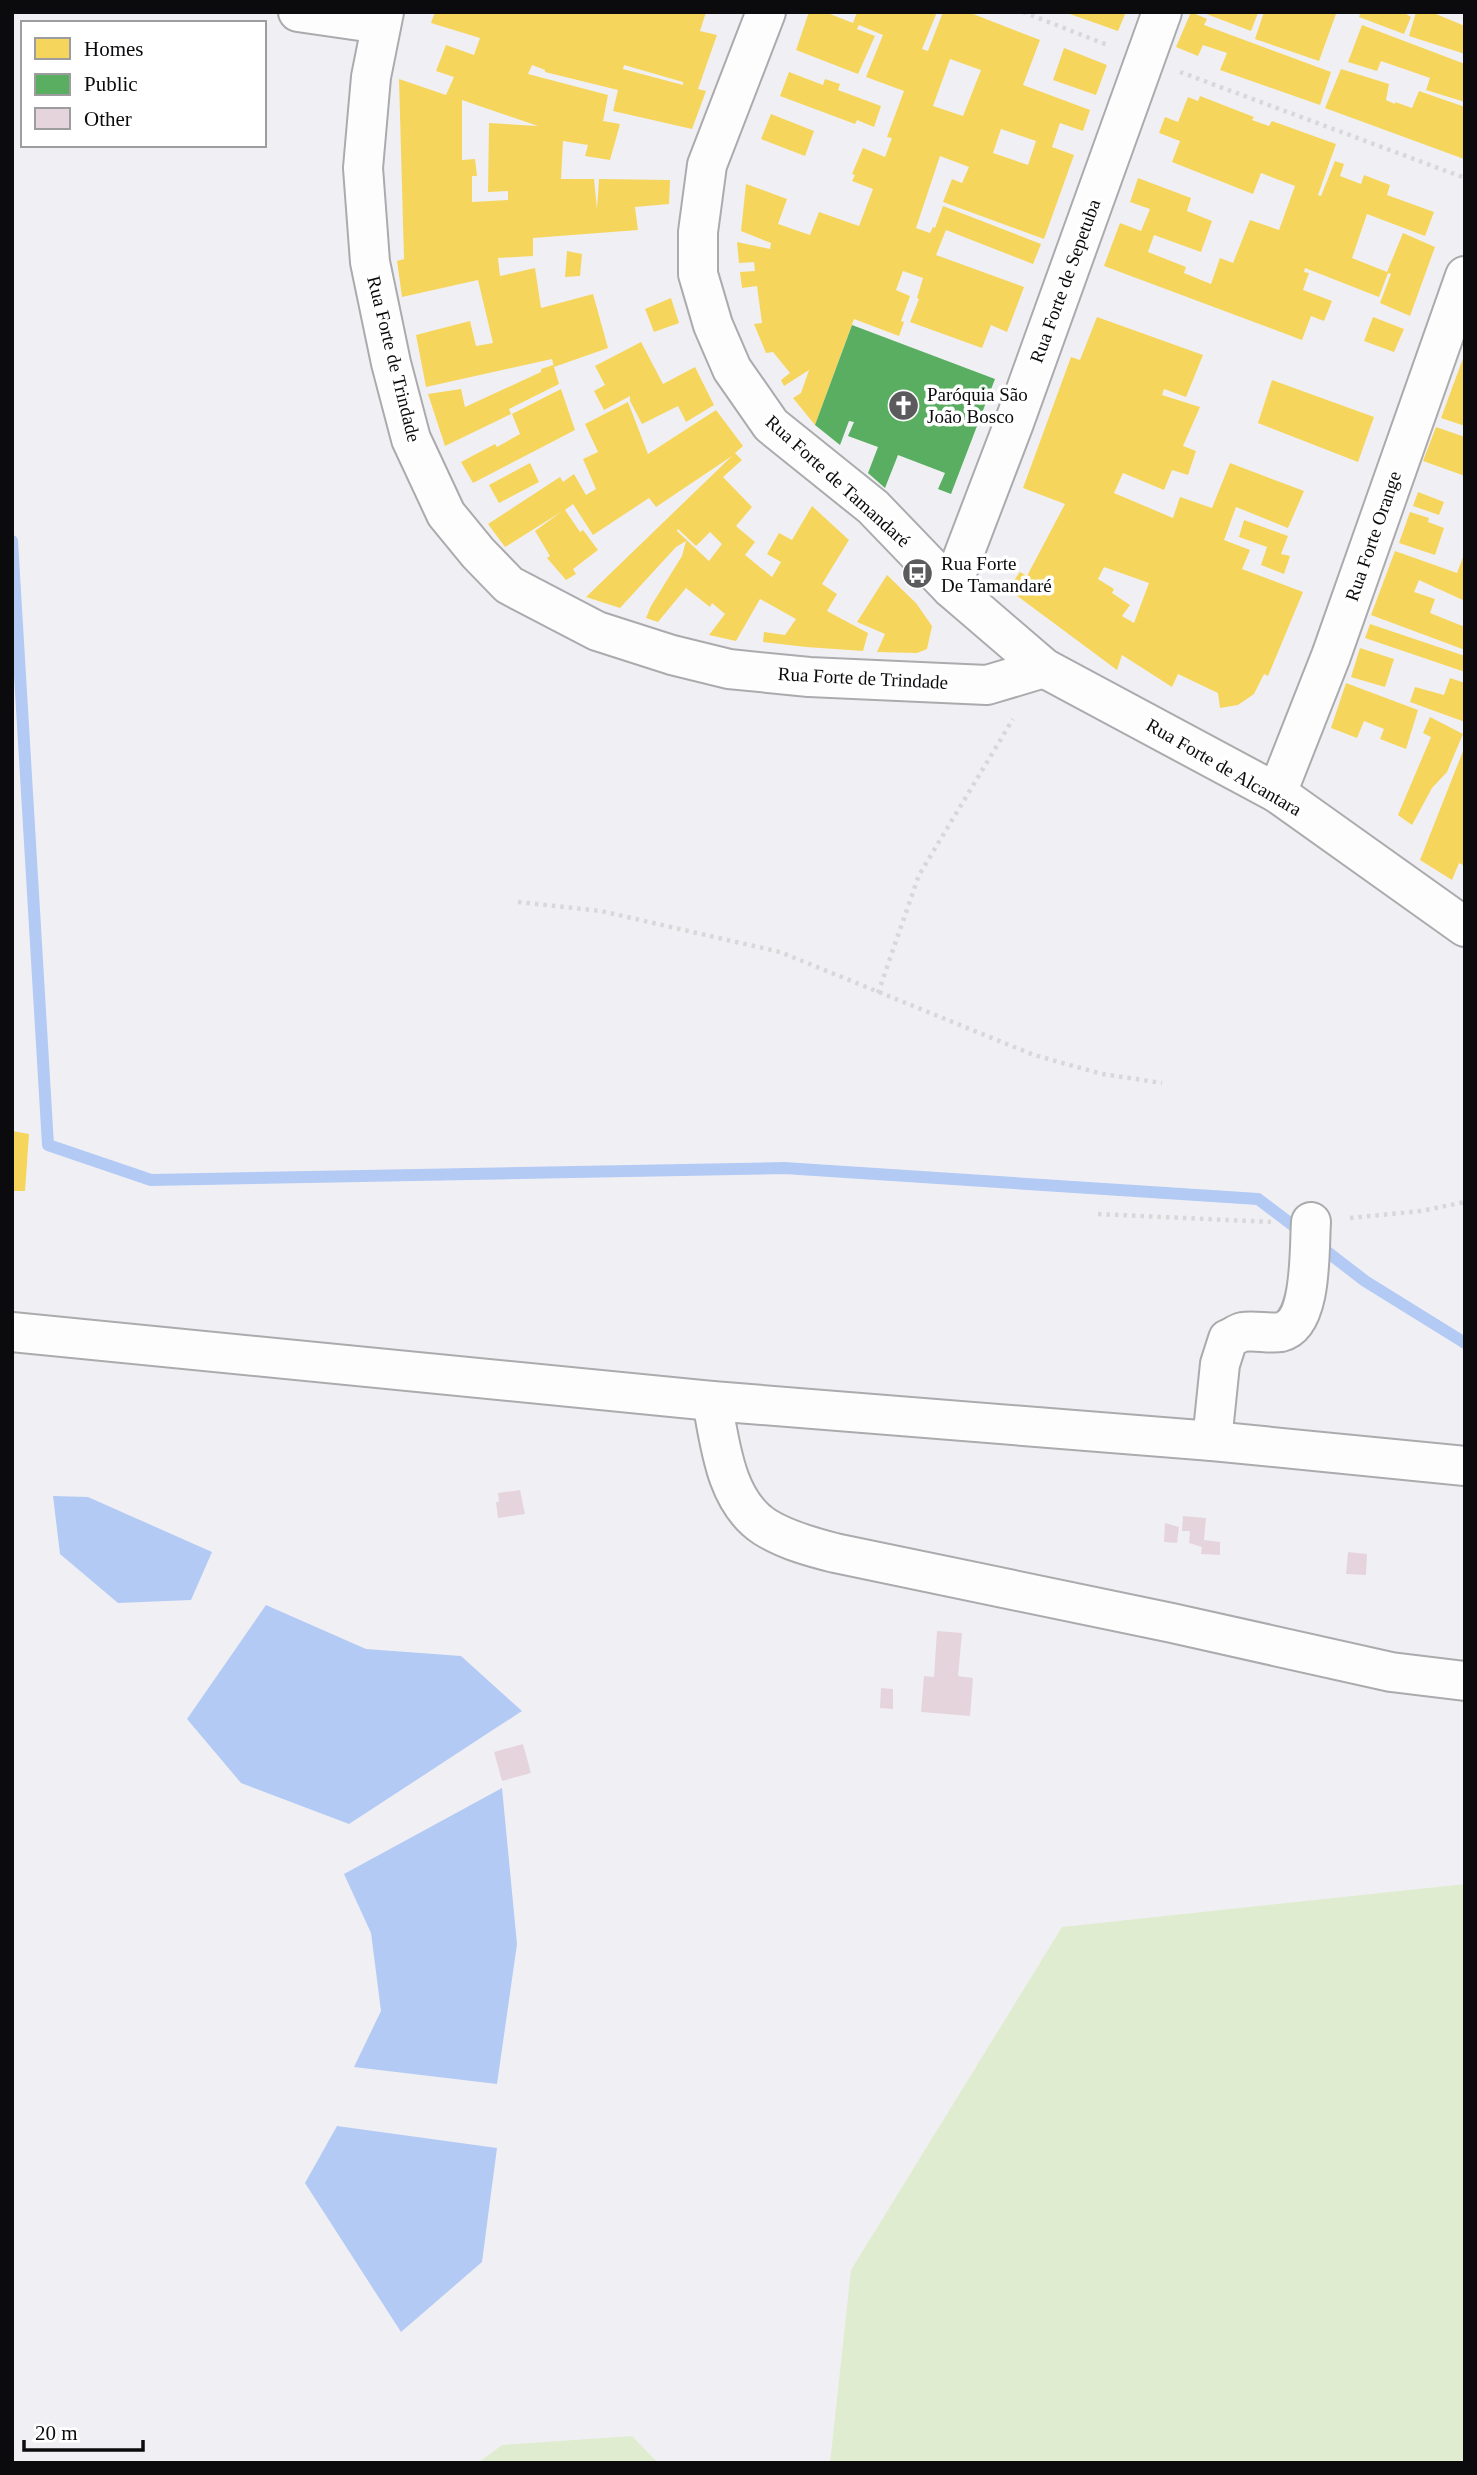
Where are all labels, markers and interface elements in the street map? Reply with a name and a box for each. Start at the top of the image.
legend [21,21,266,147]
text: Homes [84,37,144,61]
text: Public [84,72,138,96]
text: Other [84,107,132,131]
street label: Rua Forte de Sepetuba [1026,196,1105,366]
street label: Rua Forte de Trindade [363,274,425,444]
place label: Paróquia São João Bosco [927,384,1028,427]
church icon: Paróquia São João Bosco [887,388,921,422]
street label: Rua Forte de Tamandaré [762,411,914,551]
street label: Rua Forte Orange [1341,468,1405,604]
place label: Rua Forte De Tamandaré [941,553,1052,596]
bus stop icon: Rua Forte De Tamandaré [901,557,935,591]
street label: Rua Forte de Trindade [777,663,949,693]
street label: Rua Forte de Alcantara [1143,714,1306,820]
scale bar [24,2408,144,2452]
text: 20 m [35,2421,78,2445]

